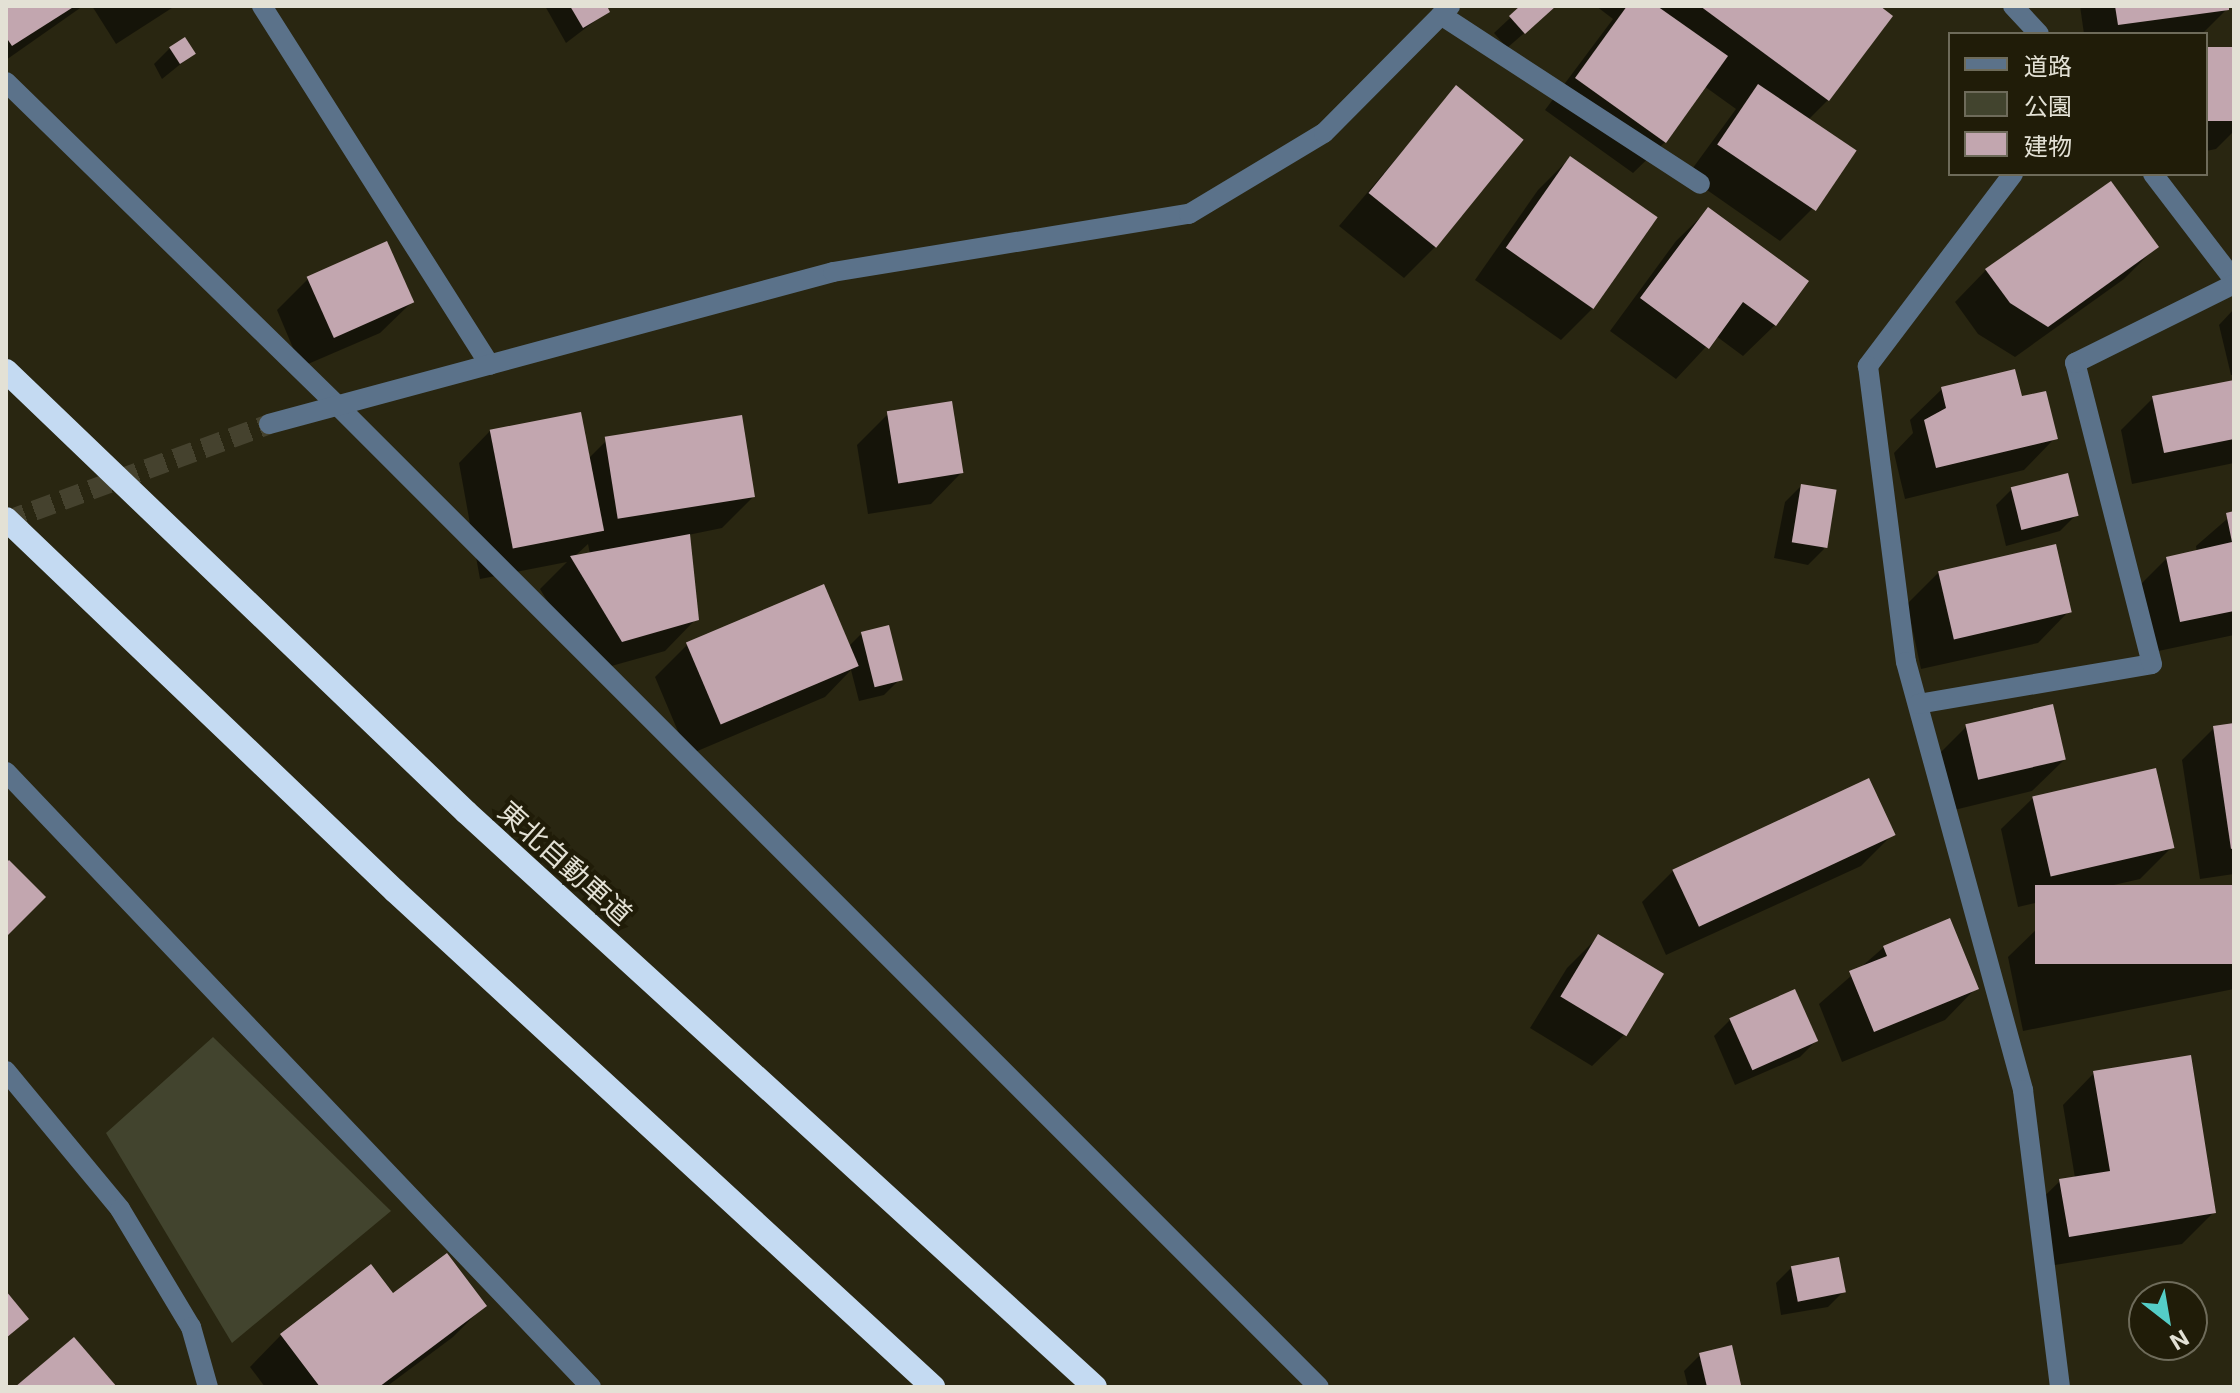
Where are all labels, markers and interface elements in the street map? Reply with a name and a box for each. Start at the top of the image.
legend [1948,32,2208,176]
text: 道路 [2024,52,2072,81]
text: 公園 [2024,92,2072,121]
text: 建物 [2024,132,2072,161]
street label: 東北自動車道 [491,794,639,932]
north arrow [2128,1281,2208,1361]
text: N [2165,1324,2193,1355]

